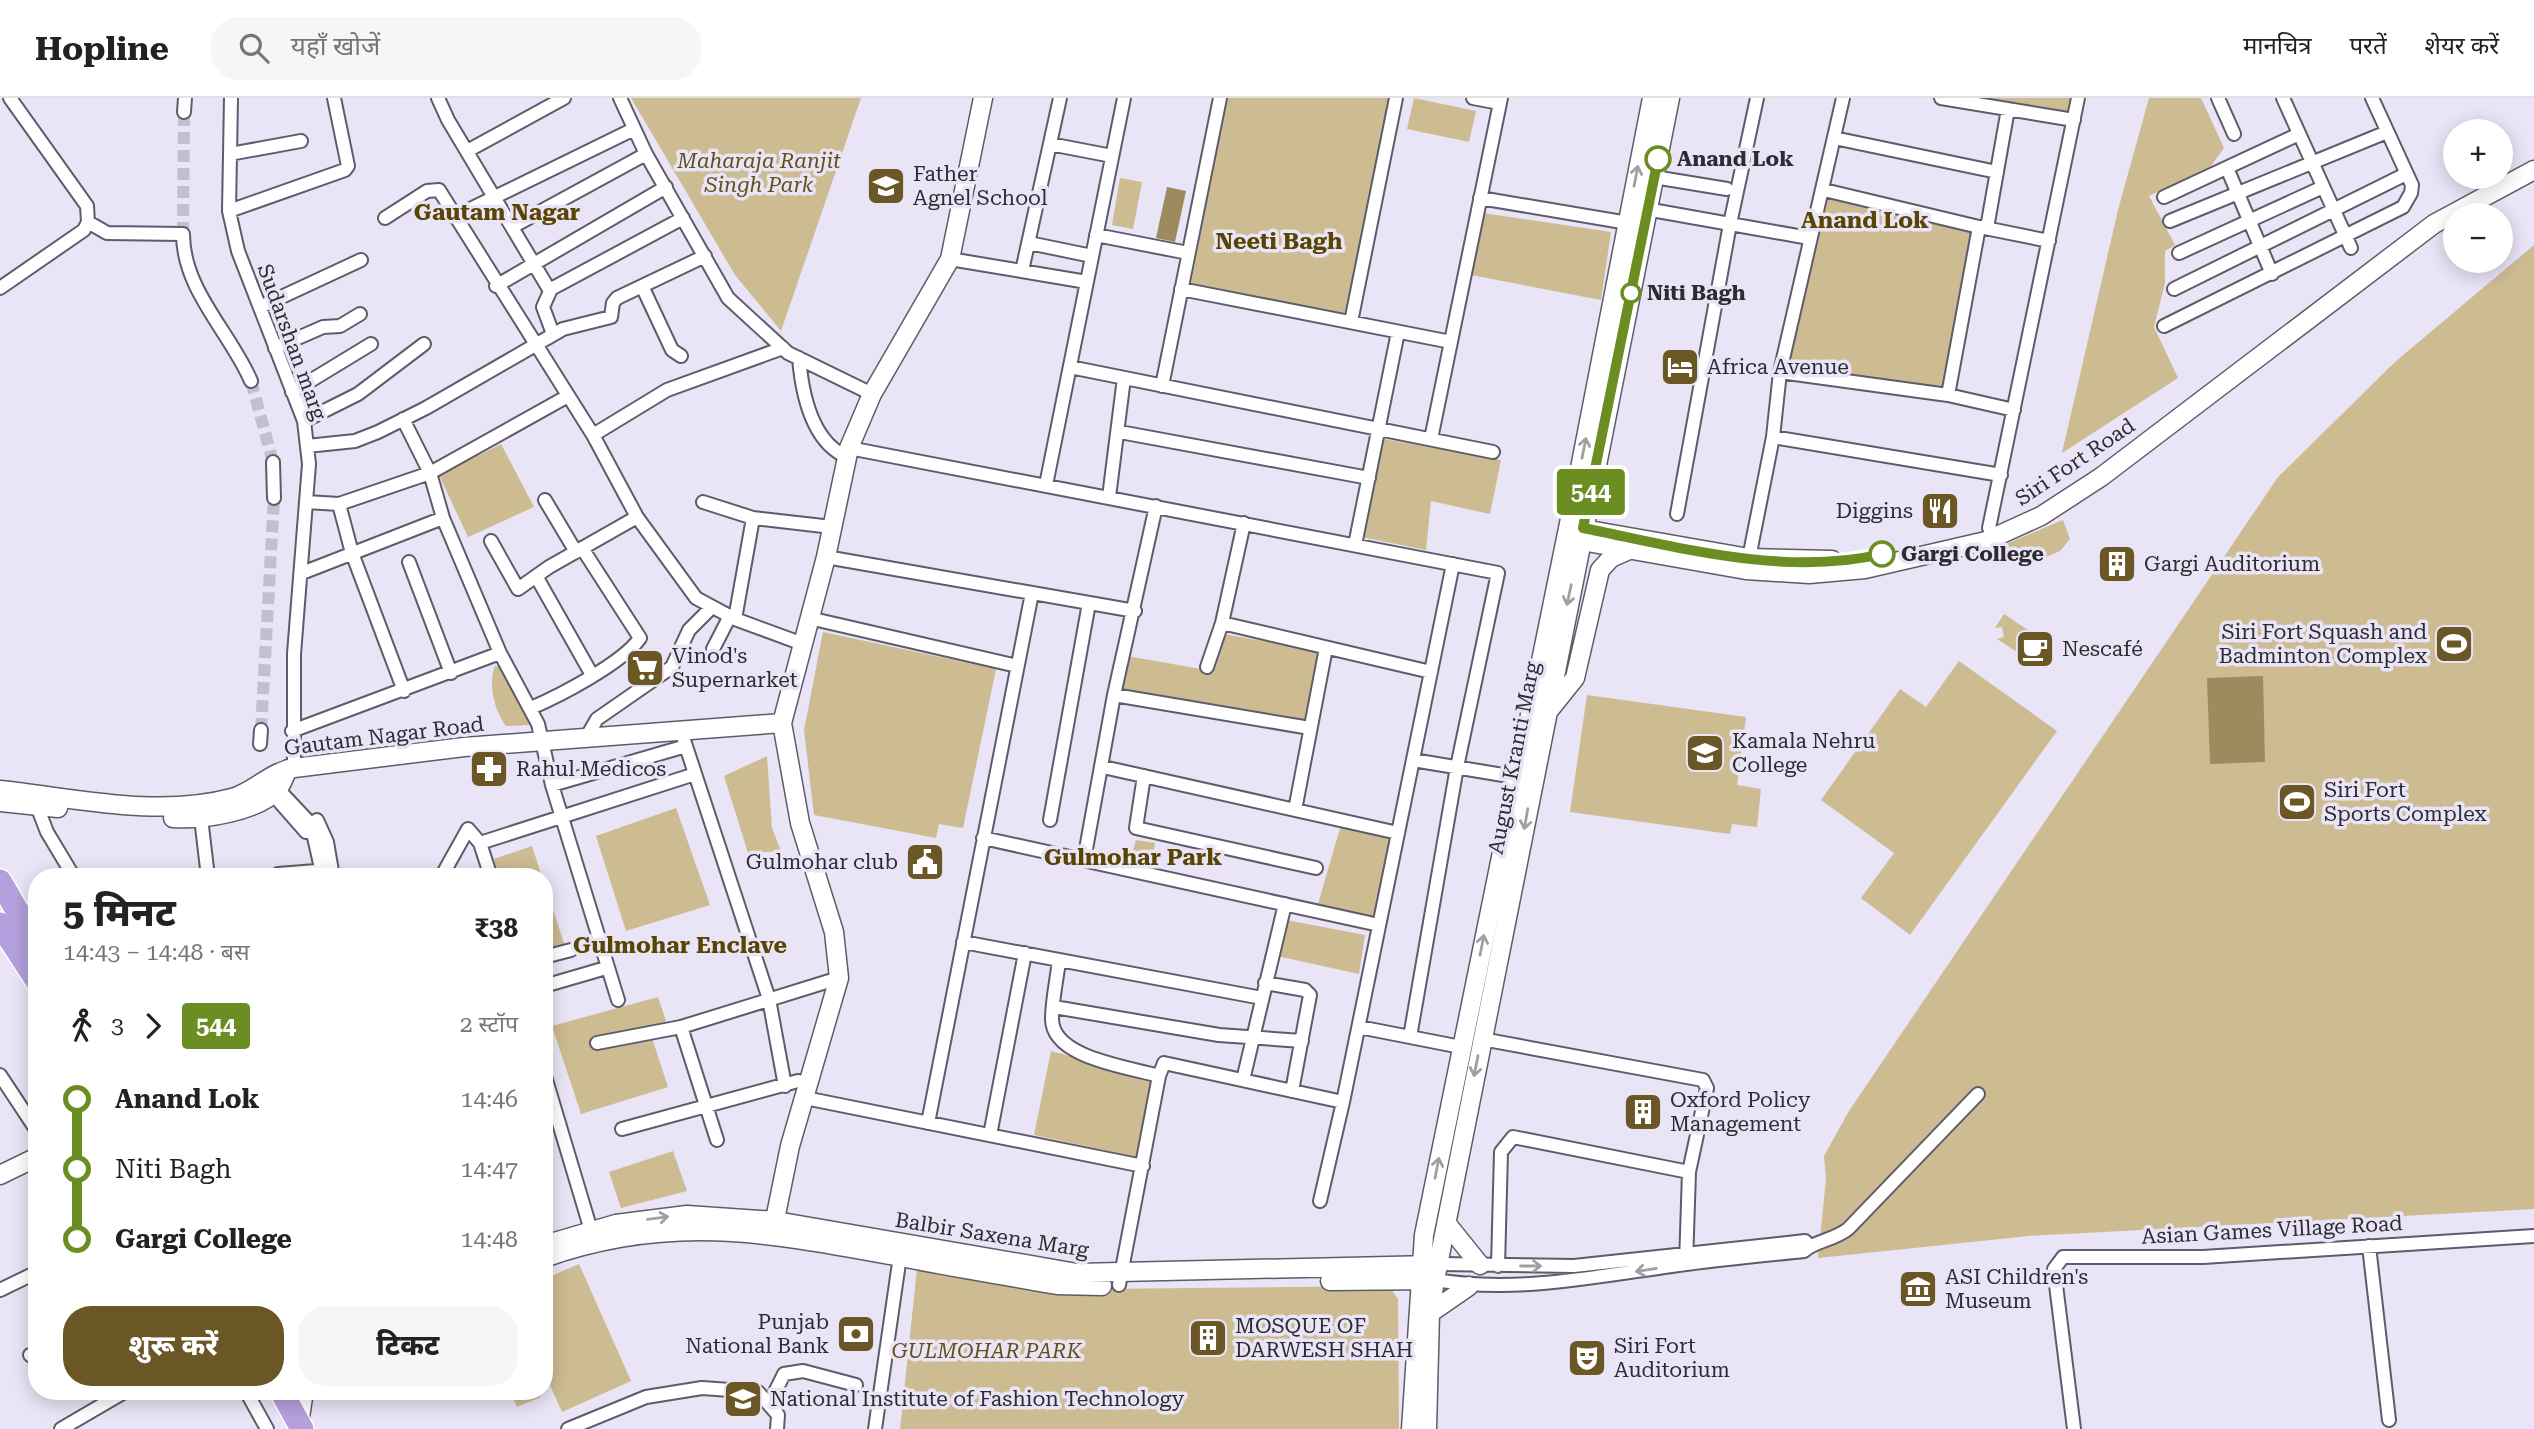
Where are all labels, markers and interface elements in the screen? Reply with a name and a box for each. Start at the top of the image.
search box [211,17,701,80]
text: Hopline [35,29,169,68]
icon: search [235,29,273,67]
text: यहाँ खोजें [291,31,380,61]
text: मानचित्र [2243,32,2311,60]
text: परतें [2349,32,2387,60]
text: शेयर करें [2425,32,2499,60]
map controls [2443,119,2513,273]
button: + [2443,119,2513,189]
marker: Anand Lok [1645,146,1671,172]
place label: Anand Lok [1677,147,1794,171]
park label: Maharaja Ranjit Singh Park [676,149,841,197]
place label: Father Agnel School [913,162,1048,210]
school or university icon: Father Agnel School [865,165,907,207]
one-way arrow [1630,165,1644,188]
district label: Gautam Nagar [414,199,580,226]
button: − [2443,203,2513,273]
district label: Anand Lok [1801,207,1929,234]
district label: Neeti Bagh [1216,228,1343,255]
street label: Sudarshan marg [253,261,331,423]
place label: Niti Bagh [1647,281,1745,305]
marker: Niti Bagh [1621,283,1641,303]
hotel icon: Africa Avenue [1659,346,1701,388]
place label: Africa Avenue [1707,355,1849,379]
street label: Siri Fort Road [2011,413,2140,511]
one-way arrow [1578,437,1592,460]
line badge: 544 [1551,469,1631,515]
text: 544 [1571,478,1611,506]
restaurant icon: Diggins [1919,490,1961,532]
place label: Diggins [1836,499,1913,523]
marker: Gargi College [1869,541,1895,567]
place label: Gargi College [1901,542,2044,566]
building icon: Gargi Auditorium [2096,543,2138,585]
place label: Gargi Auditorium [2144,552,2320,576]
one-way arrow [1561,583,1575,606]
place label: Siri Fort Squash and Badminton Complex [2219,620,2428,668]
sports icon: Siri Fort Squash and Badminton Complex [2433,623,2475,665]
cafe icon: Nescafé [2014,628,2056,670]
place label: Nescafé [2062,637,2143,661]
place label: Vinod's Supernarket [672,644,798,692]
supermarket icon: Vinod's Supernarket [624,647,666,689]
street label: August Kranti Marg [1484,660,1544,856]
street label: Gautam Nagar Road [283,712,486,760]
place label: Kamala Nehru College [1732,729,1875,777]
school or university icon: Kamala Nehru College [1684,732,1726,774]
pharmacy icon: Rahul Medicos [468,748,510,790]
place label: Rahul Medicos [516,757,666,781]
place label: Siri Fort Sports Complex [2324,778,2487,826]
sports icon: Siri Fort Sports Complex [2276,781,2318,823]
one-way arrow [1518,807,1532,830]
public building icon: Gulmohar club [904,841,946,883]
district label: Gulmohar Park [1044,844,1222,871]
place label: Gulmohar club [746,850,898,874]
text: 5 मिनट [63,891,176,935]
text: ₹38 [474,913,518,943]
district label: Gulmohar Enclave [573,932,787,959]
one-way arrow [1475,934,1489,957]
text: 14:43 – 14:48 · बस [63,939,250,966]
icon: walk [63,1007,101,1045]
icon: forward [134,1007,172,1045]
text: 2 स्टॉप [460,1011,518,1038]
text: 3 [111,1012,124,1039]
text: 544 [196,1012,236,1040]
one-way arrow [1469,1054,1483,1077]
text: Anand Lok [115,1084,259,1114]
text: 14:46 [461,1086,518,1113]
place label: Oxford Policy Management [1670,1088,1811,1136]
building icon: Oxford Policy Management [1622,1091,1664,1133]
text: Niti Bagh [115,1154,232,1184]
text: 14:47 [461,1156,518,1183]
one-way arrow [1431,1157,1445,1180]
street label: Balbir Saxena Marg [893,1208,1091,1262]
one-way arrow [646,1211,669,1224]
street label: Asian Games Village Road [2141,1211,2404,1249]
text: Gargi College [115,1224,292,1254]
text: 14:48 [461,1226,518,1253]
one-way arrow [1519,1259,1542,1273]
one-way arrow [1636,1264,1658,1277]
place label: ASI Children's Museum [1945,1265,2088,1313]
museum icon: ASI Children's Museum [1897,1268,1939,1310]
button: शुरू करें [63,1306,284,1386]
button: टिकट [298,1306,518,1386]
place label: Punjab National Bank [685,1310,829,1358]
bank icon: Punjab National Bank [835,1313,877,1355]
place label: MOSQUE OF DARWESH SHAH [1235,1314,1413,1362]
building icon: MOSQUE OF DARWESH SHAH [1187,1317,1229,1359]
place label: Siri Fort Auditorium [1614,1334,1730,1382]
theatre icon: Siri Fort Auditorium [1566,1337,1608,1379]
park label: GULMOHAR PARK [892,1339,1083,1363]
school or university icon: National Institute of Fashion Technology [722,1378,764,1420]
place label: National Institute of Fashion Technology [770,1387,1185,1411]

